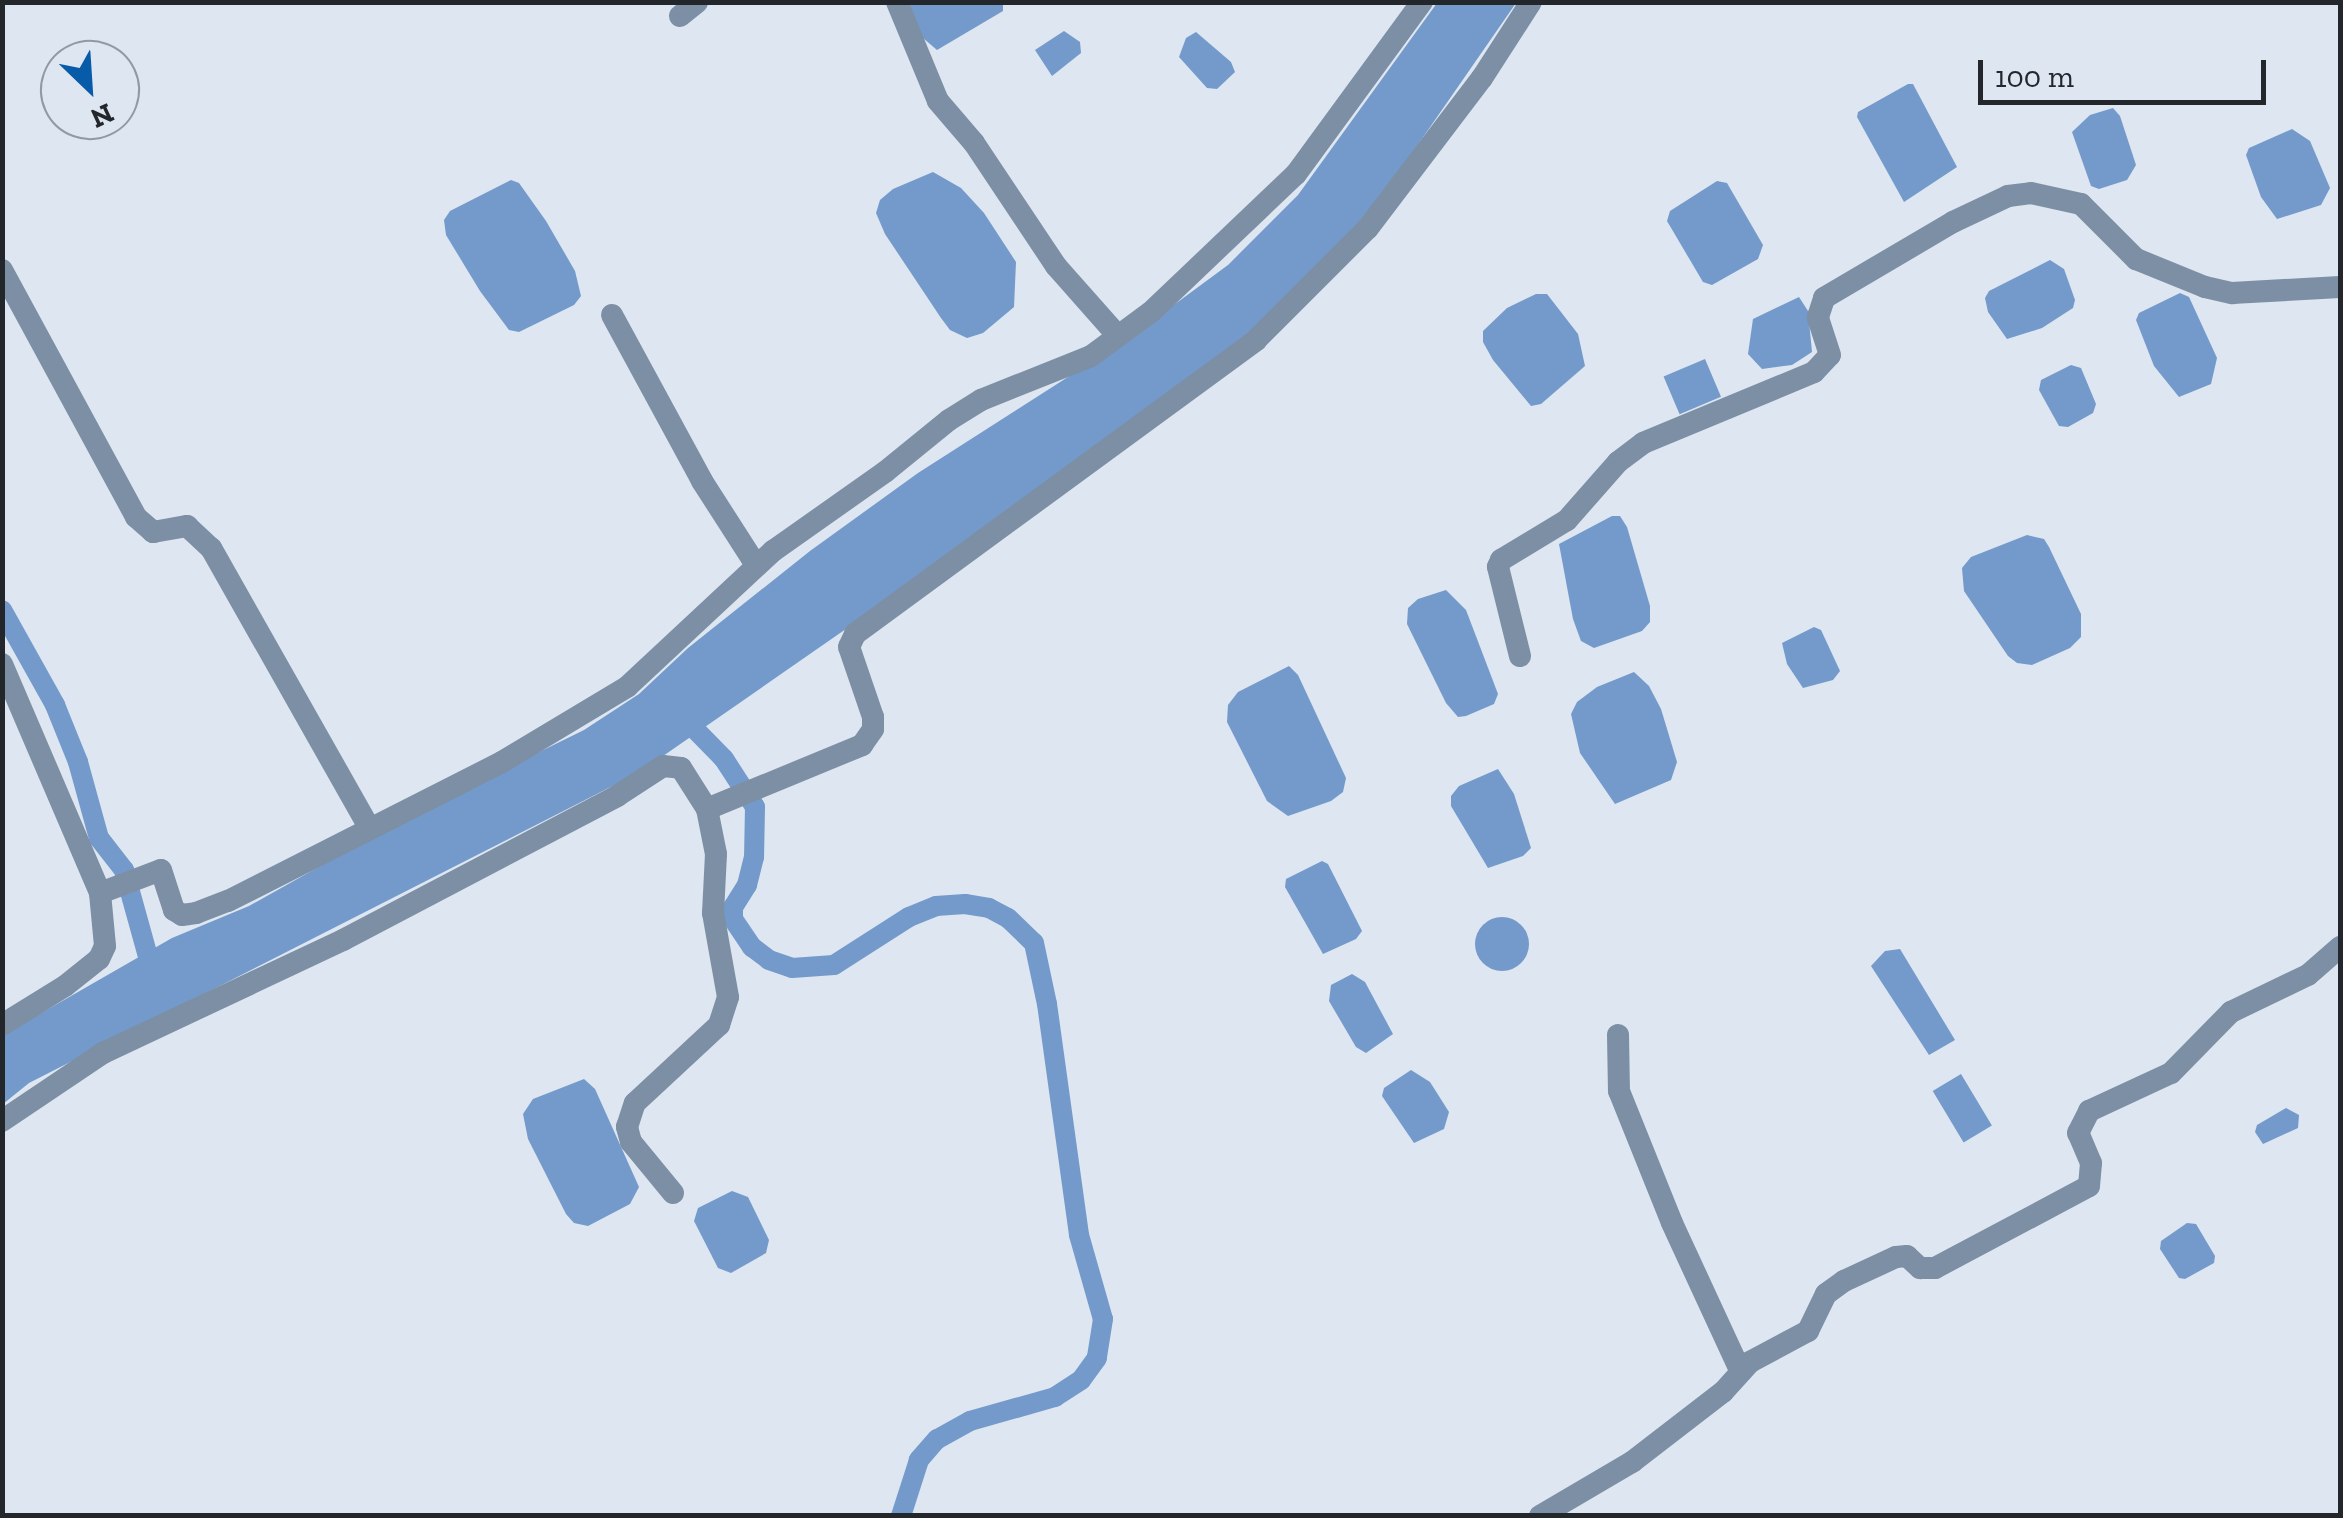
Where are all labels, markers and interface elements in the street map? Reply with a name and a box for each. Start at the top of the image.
north arrow [40,40,140,140]
scale bar [1983,40,2270,102]
text: 100 m [1995,59,2074,95]
text: N [85,96,119,135]

